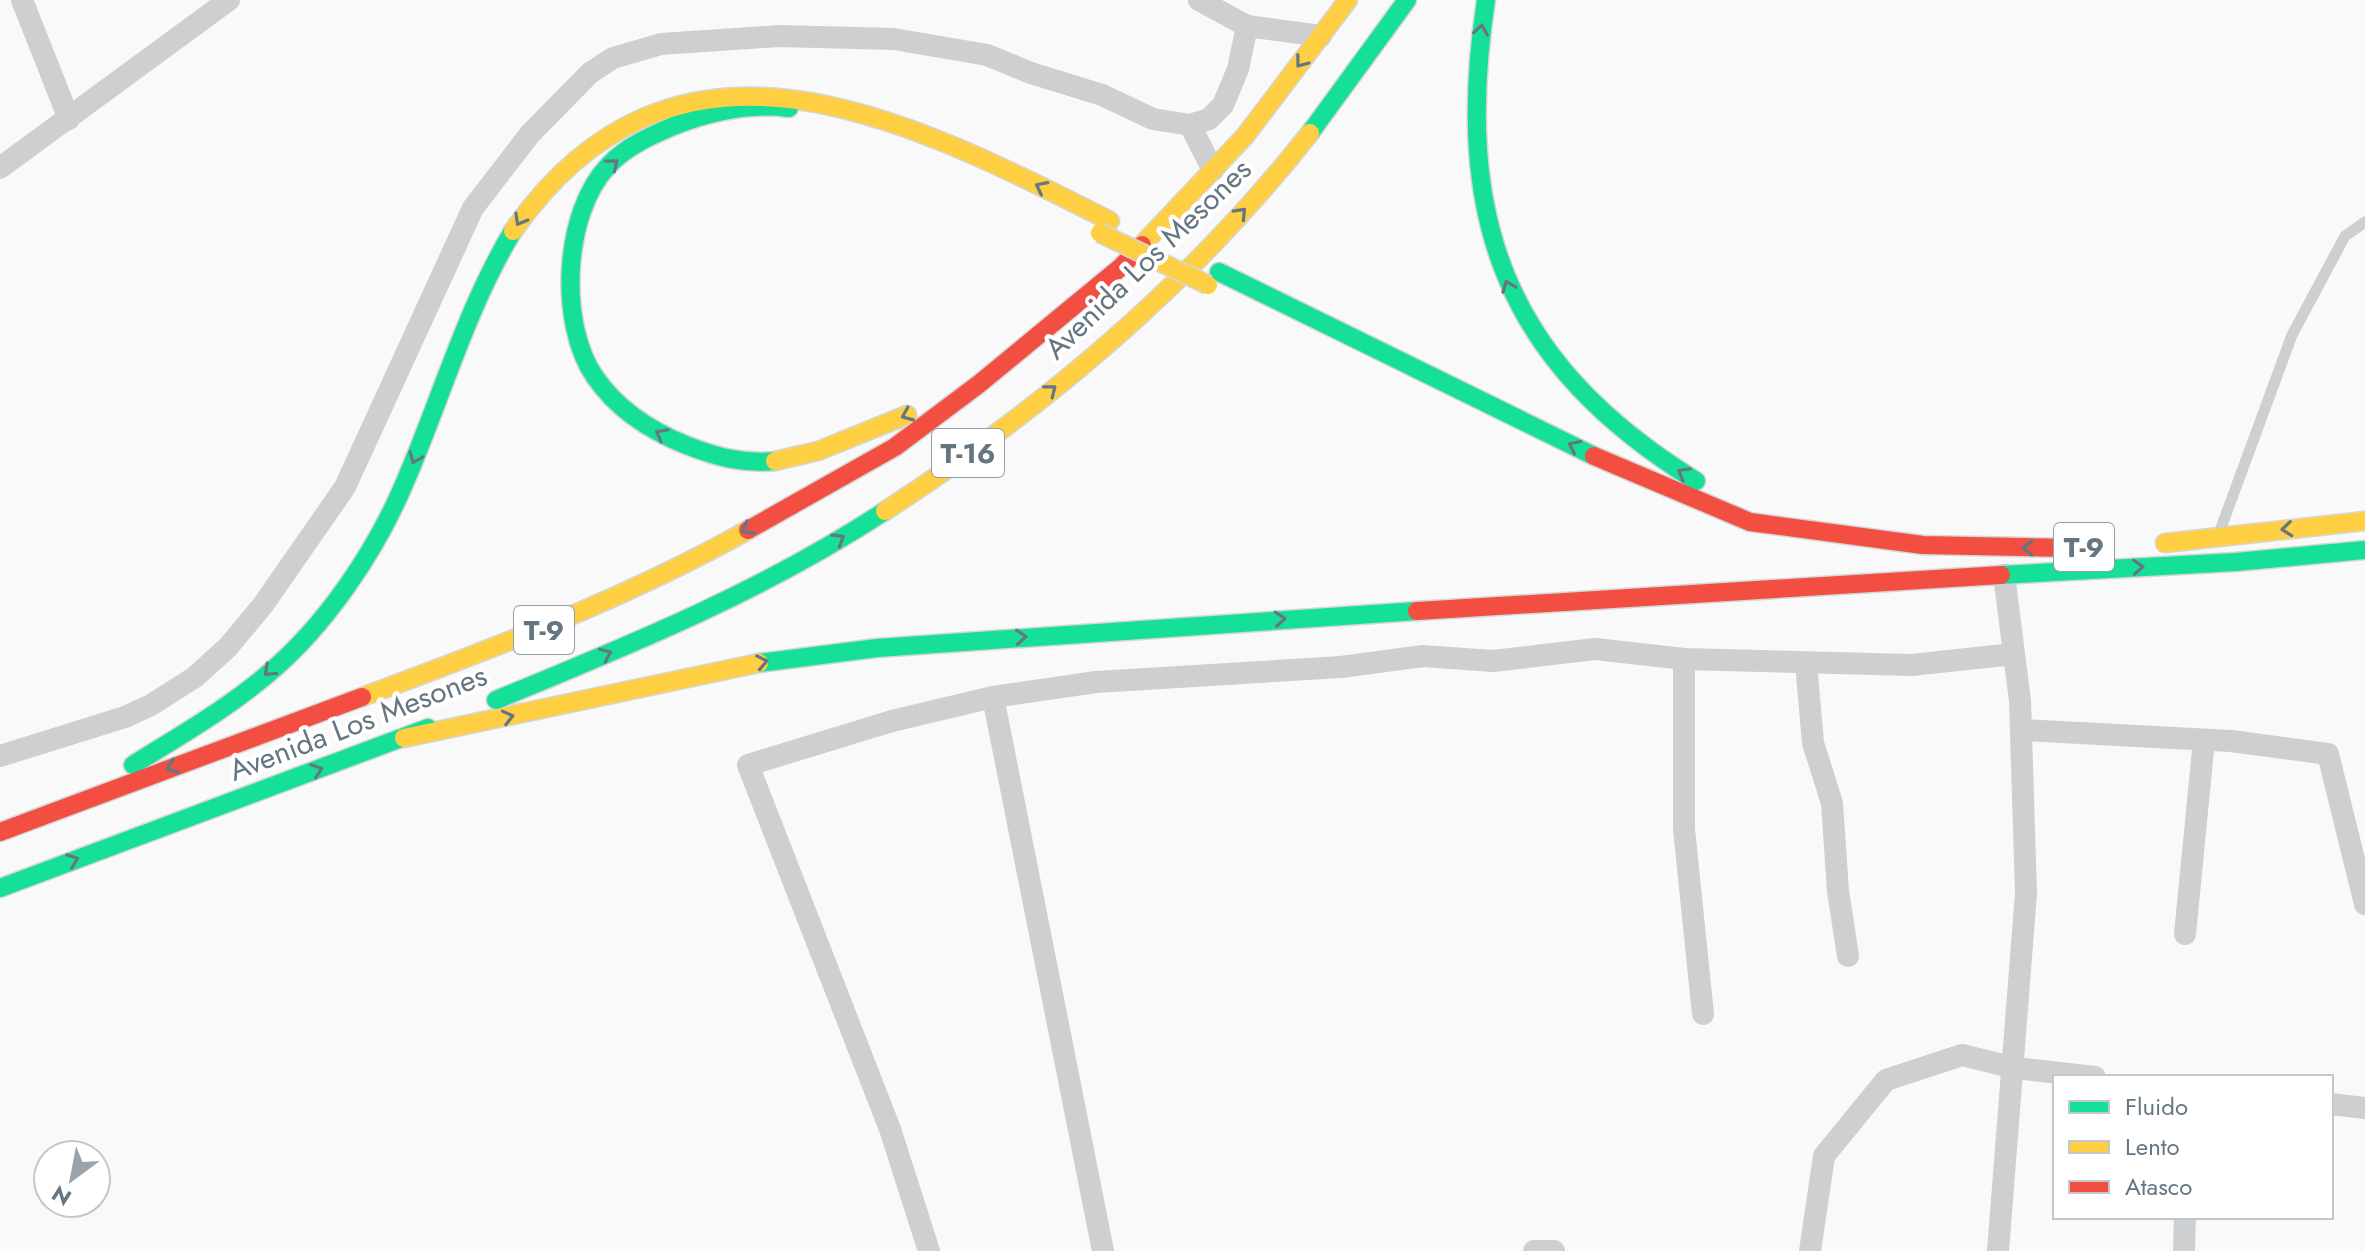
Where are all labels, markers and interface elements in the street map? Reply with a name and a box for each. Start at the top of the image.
one-way arrow [1472,23,1489,37]
one-way arrow [1297,53,1311,68]
street label: Avenida Los Mesones [1035,148,1261,369]
one-way arrow [604,159,618,174]
one-way arrow [1034,181,1049,196]
one-way arrow [1231,207,1245,222]
one-way arrow [514,211,530,226]
one-way arrow [1501,280,1518,294]
one-way arrow [1042,385,1057,399]
one-way arrow [901,405,916,421]
one-way arrow [655,428,669,443]
road number: T-16 [932,429,1004,477]
one-way arrow [1567,440,1582,456]
one-way arrow [408,450,425,464]
one-way arrow [1677,467,1691,483]
one-way arrow [741,519,756,535]
one-way arrow [2281,521,2294,538]
road number: T-9 [2054,523,2114,571]
one-way arrow [830,534,845,549]
one-way arrow [2021,539,2034,556]
one-way arrow [2132,559,2145,576]
road number: T-9 [514,606,574,654]
one-way arrow [1274,611,1287,628]
one-way arrow [1015,629,1028,646]
one-way arrow [597,647,612,663]
street label: Avenida Los Mesones [223,654,493,792]
one-way arrow [755,654,769,671]
one-way arrow [264,661,279,676]
one-way arrow [501,709,515,726]
one-way arrow [165,757,179,774]
one-way arrow [309,763,323,780]
one-way arrow [65,853,79,870]
legend [2053,1075,2333,1219]
text: Fluido [2125,1089,2188,1124]
text: Lento [2125,1129,2180,1164]
north arrow [32,1139,112,1219]
text: Atasco [2125,1169,2192,1204]
text: N [46,1178,77,1214]

